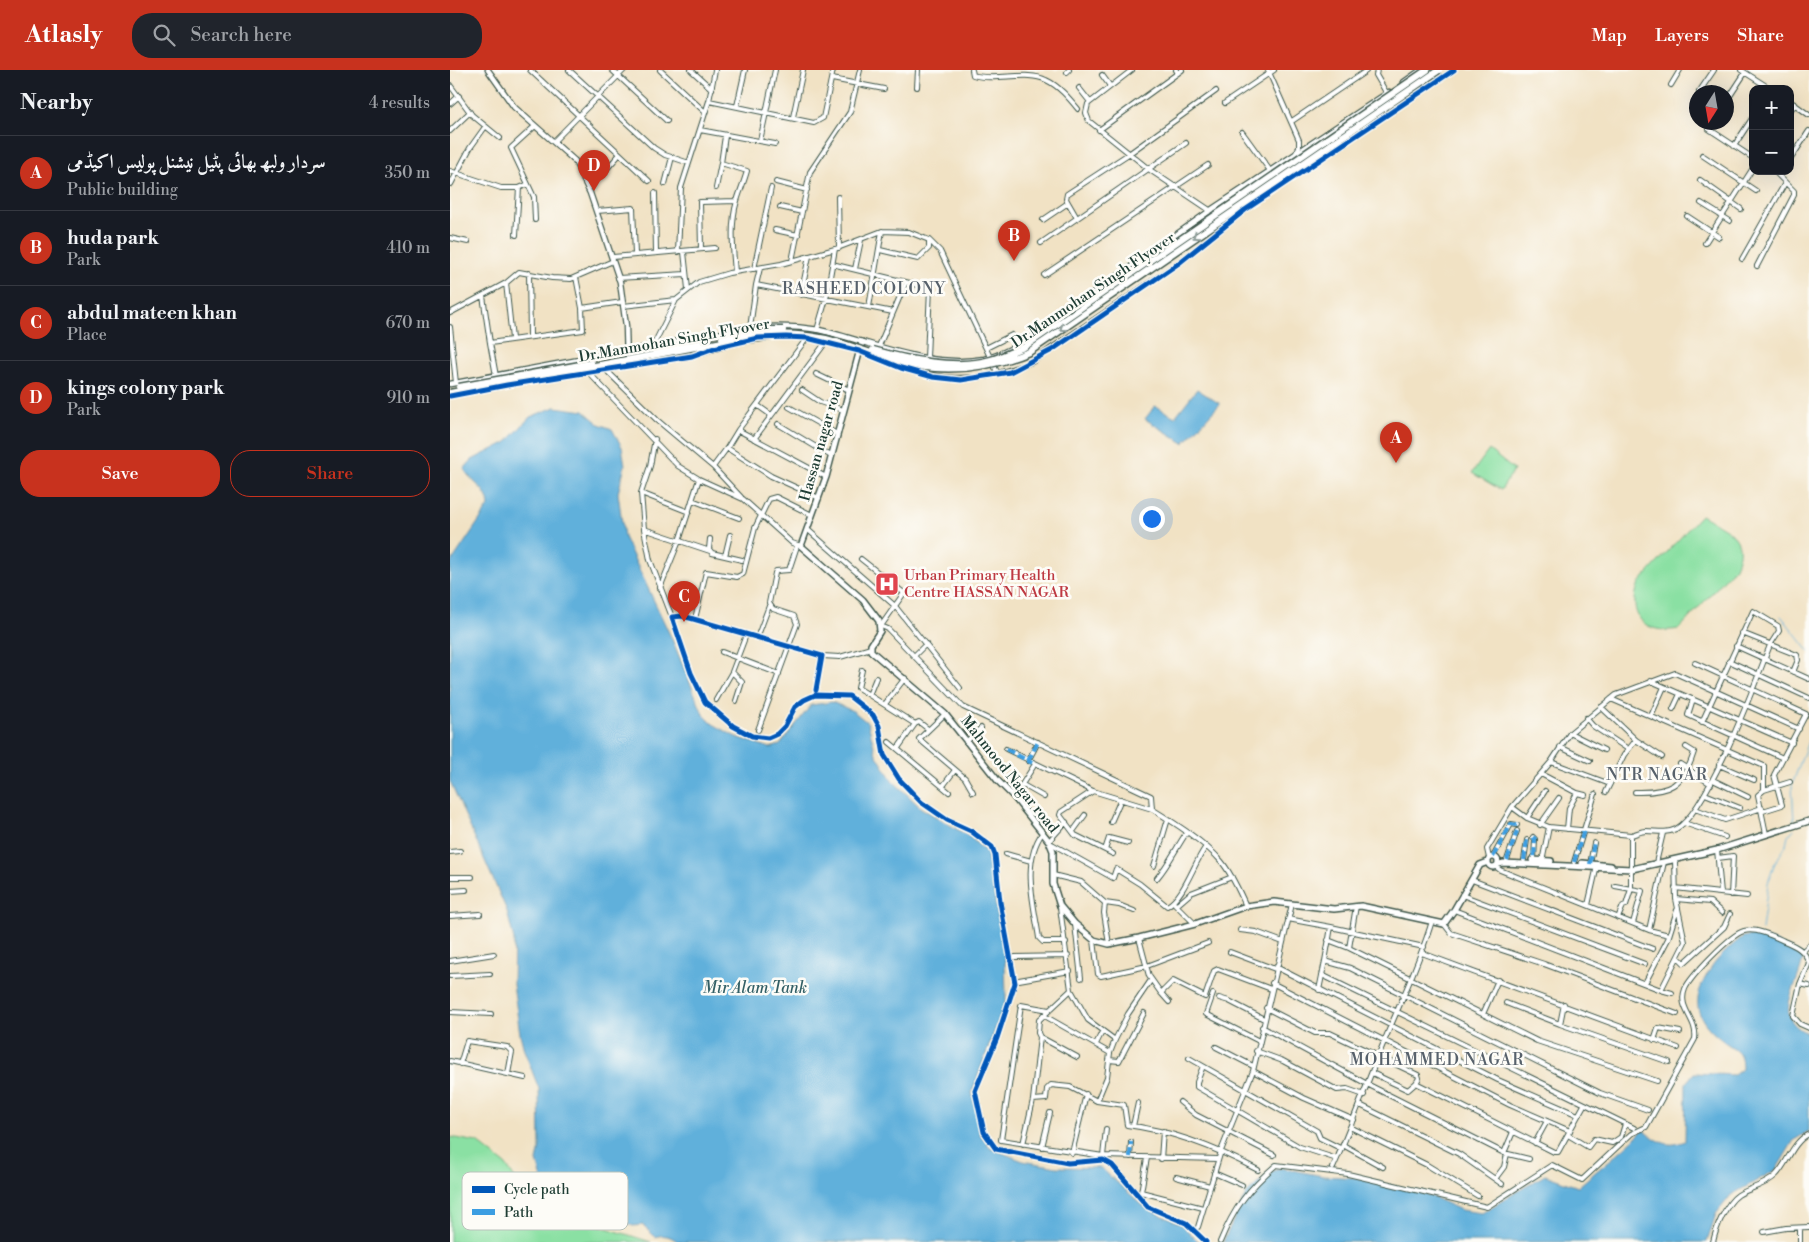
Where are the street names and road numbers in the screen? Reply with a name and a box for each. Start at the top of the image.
street label: Dr.Manmohan Singh Flyover [1008,228,1179,353]
street label: Dr.Manmohan Singh Flyover [577,314,772,367]
street label: Hassan nagar road [795,378,848,504]
street label: Mahmood Nagar road [956,712,1063,837]

